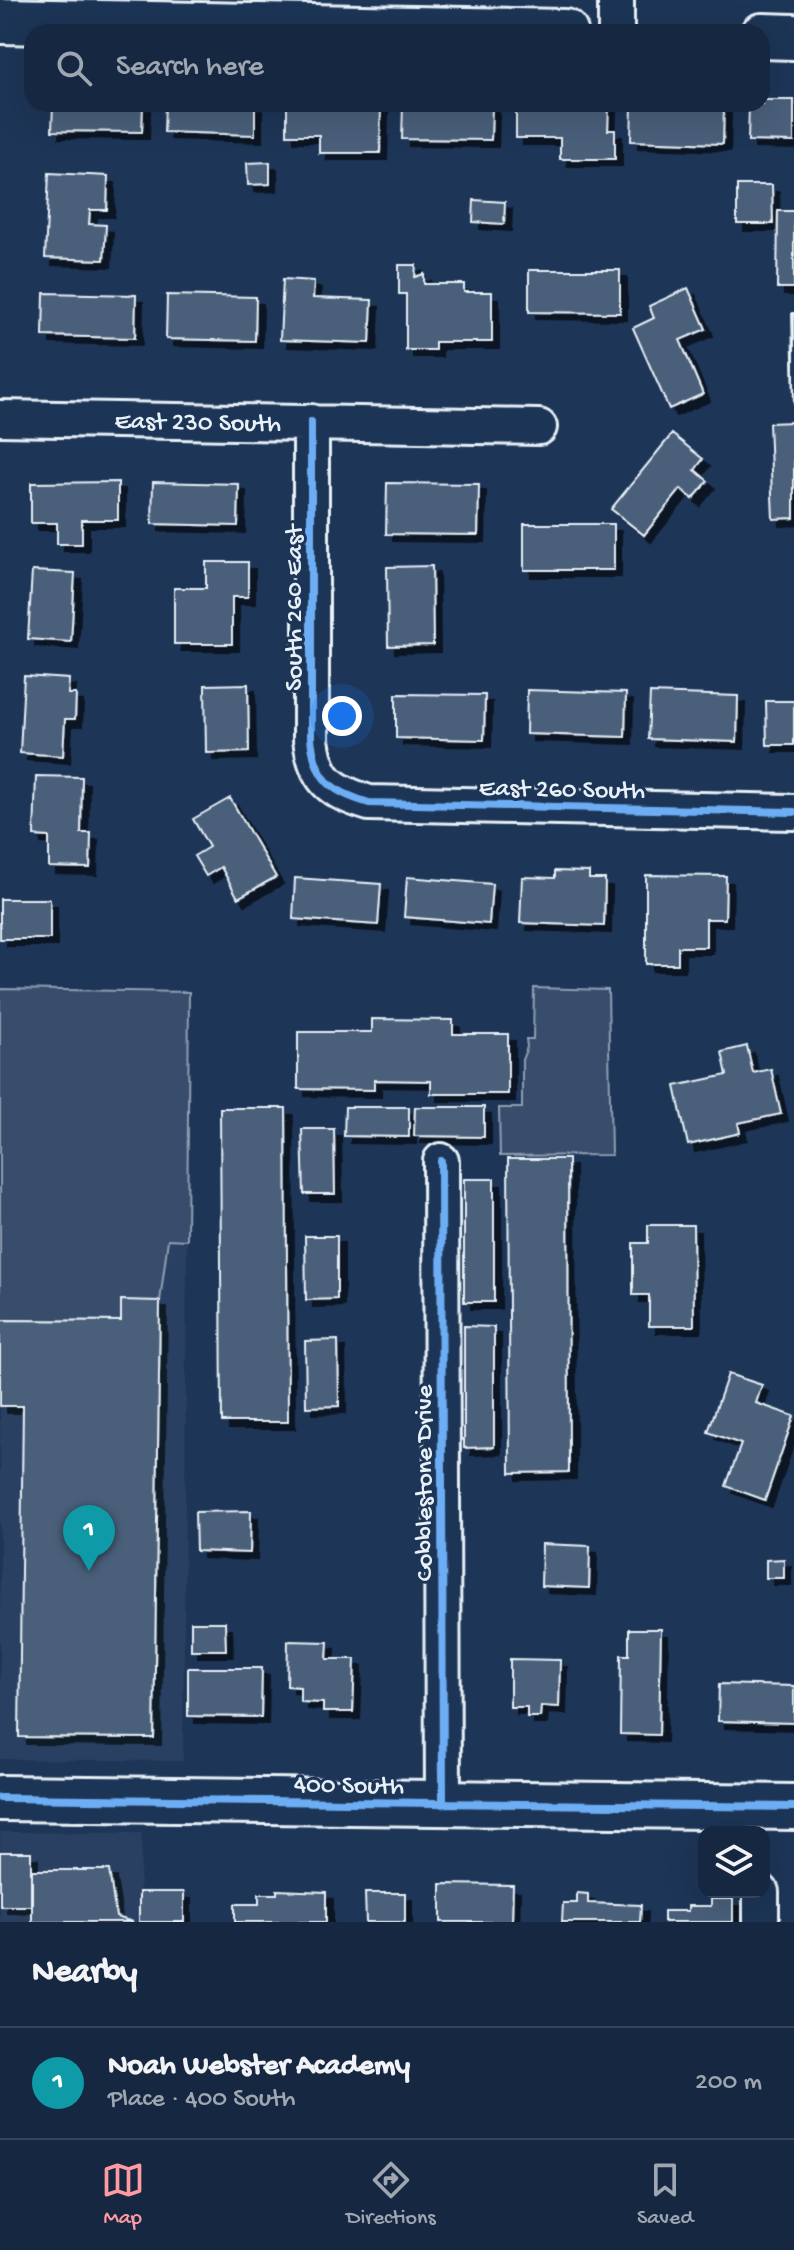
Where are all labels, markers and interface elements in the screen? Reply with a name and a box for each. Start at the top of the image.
search box [24,24,770,112]
icon: search [52,46,96,90]
text: Search here [116,51,264,86]
street label: East 230 South [114,408,281,441]
street label: South 260 East [281,523,312,691]
your location [322,696,362,736]
street label: East 260 South [479,775,645,808]
street label: Cobblestone Drive [411,1384,442,1581]
pin: 1 [63,1505,115,1571]
street label: 400 South [293,1771,404,1804]
map controls [698,1826,770,1898]
button: layers [698,1826,770,1898]
text: Nearby [32,1954,137,1994]
text: Noah Webster Academy [108,2050,410,2085]
text: 1 [53,2068,63,2099]
text: 200 m [695,2068,762,2099]
text: Place · 400 South [108,2085,296,2116]
tab: Map [101,2158,145,2232]
tab: Directions [346,2158,436,2232]
tab: Saved [637,2158,693,2232]

